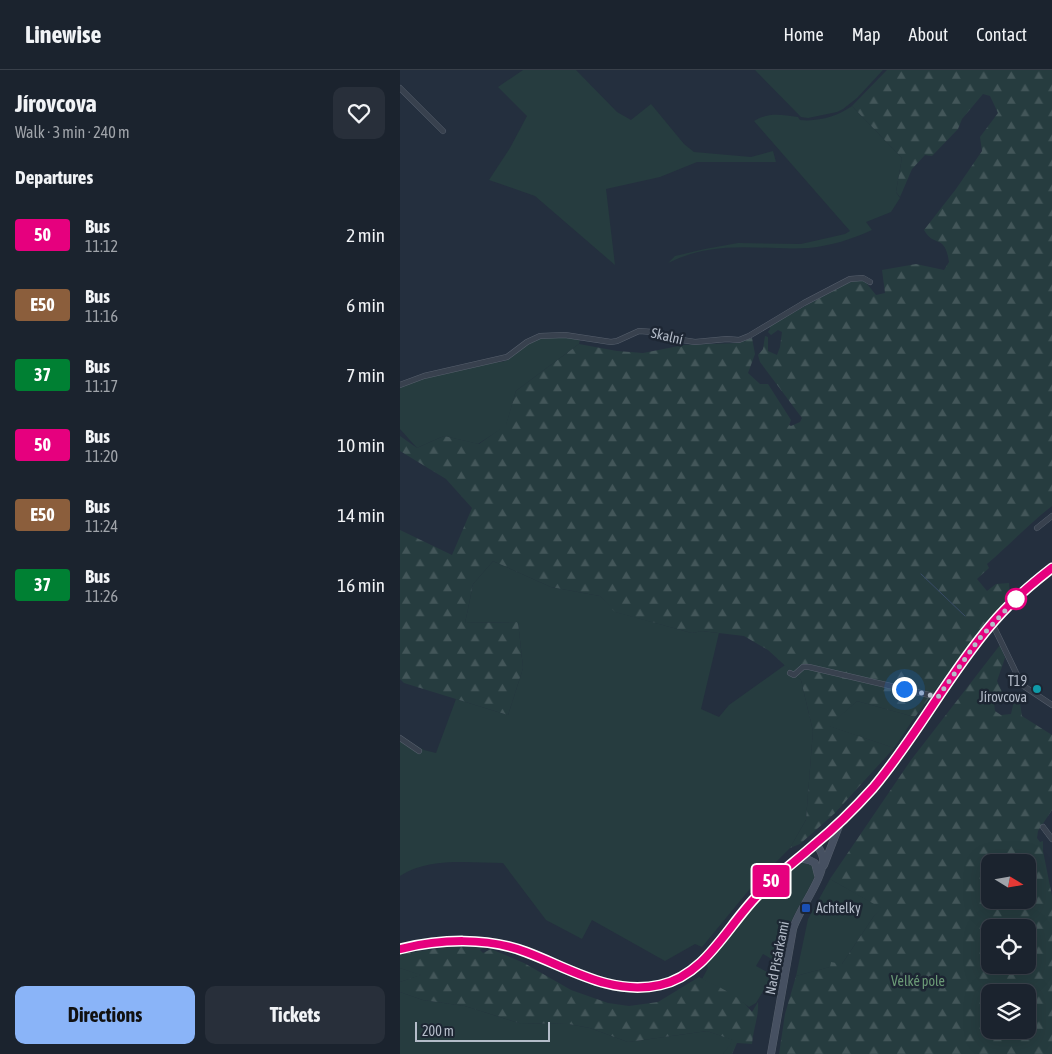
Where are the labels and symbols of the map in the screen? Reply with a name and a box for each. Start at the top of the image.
street label: Skalní [649,325,685,347]
unlabelled marker [1005,588,1027,610]
place label: T19 Jírovcova [979,673,1027,705]
your location [892,677,917,702]
marker: T19 Jírovcova [1031,683,1043,695]
north arrow [981,854,1036,909]
line badge: 50 [748,865,794,897]
place label: Achtelky [816,900,861,916]
marker: Achtelky [800,902,812,914]
street label: Nad Pisárkami [762,920,792,996]
park label: Velké pole [891,973,945,989]
scale bar [415,1019,550,1042]

